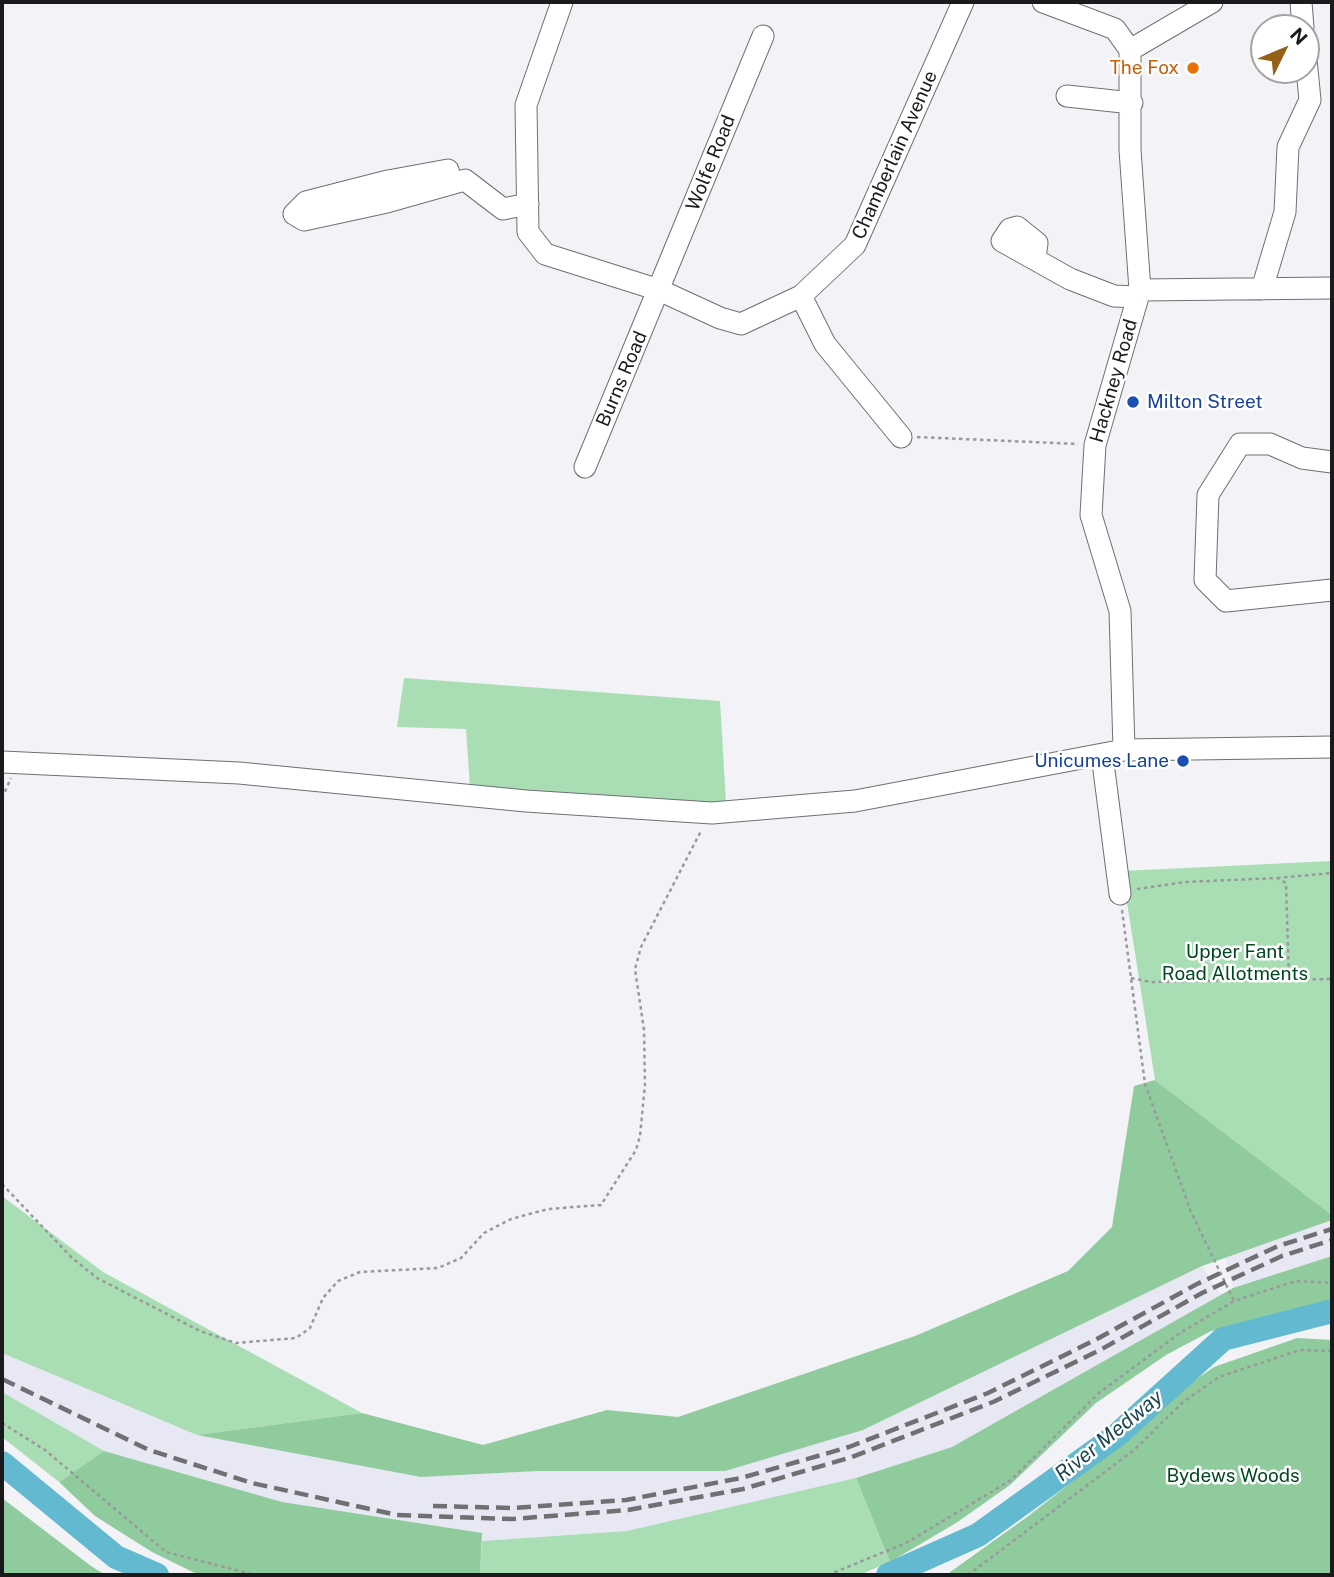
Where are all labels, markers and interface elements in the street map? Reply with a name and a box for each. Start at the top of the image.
north arrow [1250,14,1320,84]
text: N [1286,23,1312,49]
place label: The Fox [1110,57,1179,79]
marker: The Fox [1185,60,1201,76]
street label: Chamberlain Avenue [848,67,942,243]
street label: Wolfe Road [681,112,741,214]
street label: Hackney Road [1086,317,1142,445]
street label: Burns Road [592,328,652,430]
place label: Milton Street [1147,391,1263,413]
marker: Milton Street [1125,394,1141,410]
place label: Unicumes Lane [1034,750,1169,772]
marker: Unicumes Lane [1175,753,1191,769]
park label: Upper Fant Road Allotments [1162,941,1308,985]
water label: River Medway [1050,1385,1168,1487]
park label: Bydews Woods [1166,1465,1300,1487]

